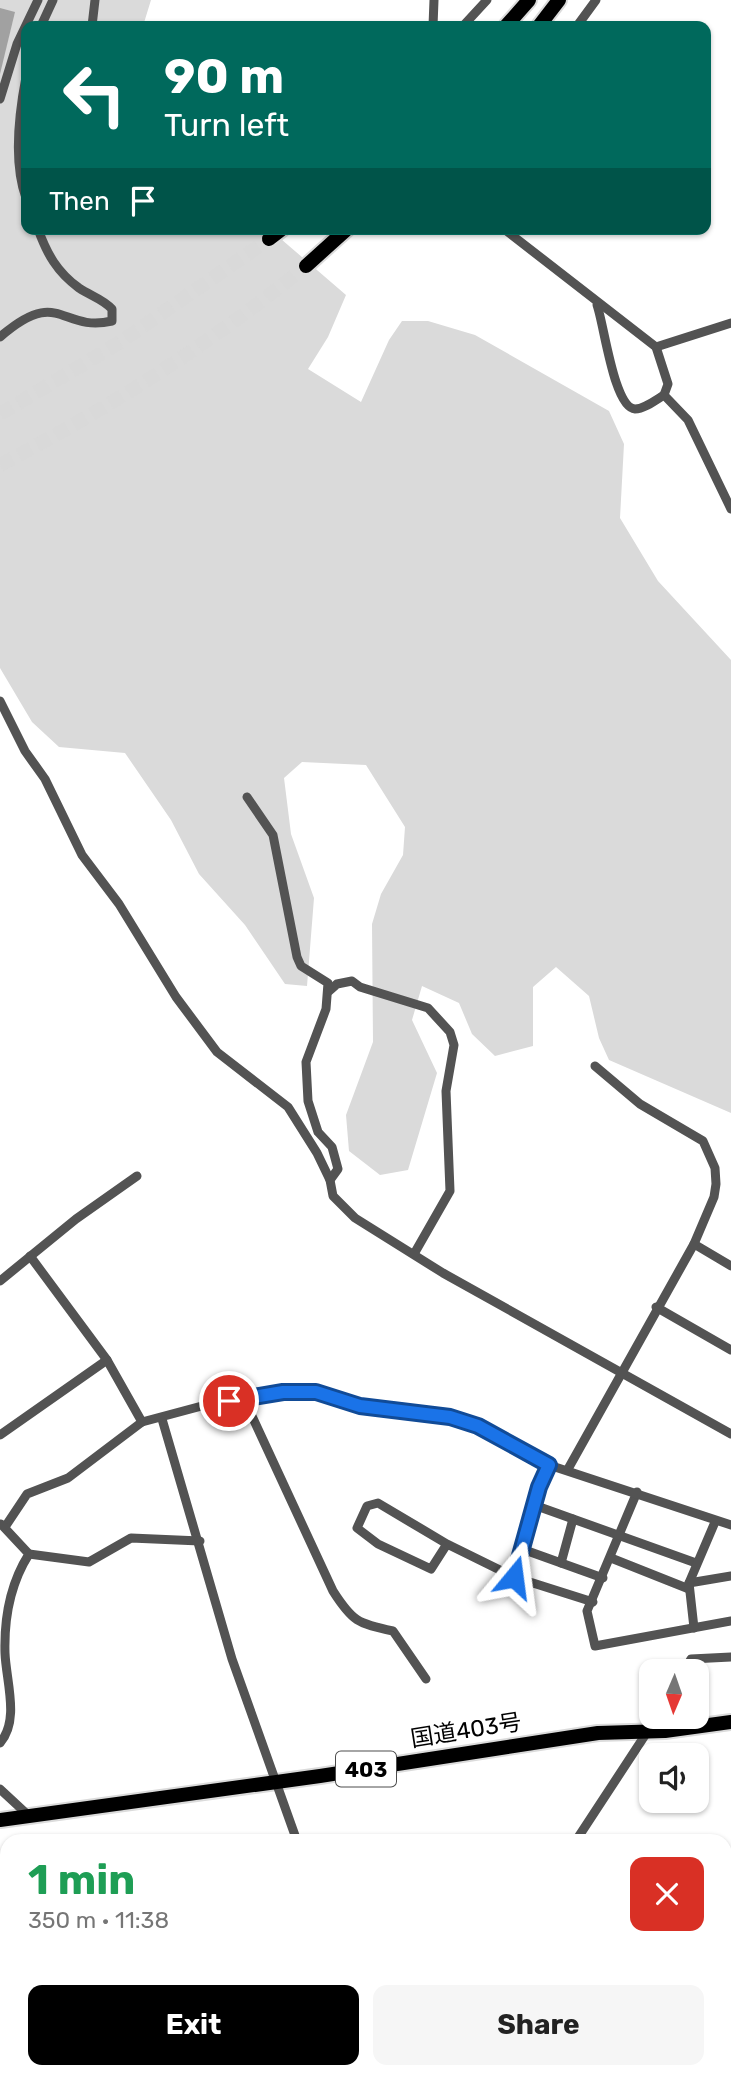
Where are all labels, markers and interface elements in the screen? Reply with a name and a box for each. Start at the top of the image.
text: 90 m [164,47,284,105]
icon: left [49,49,140,140]
text: Turn left [164,106,289,144]
icon: arrive [124,182,162,220]
text: Then [49,186,110,217]
pin [199,1371,259,1431]
icon: arrive [210,1382,248,1420]
position arrow [477,1540,551,1614]
north arrow [639,1659,709,1729]
map controls [639,1659,709,1813]
street label: 国道403号 [409,1707,523,1753]
button: sound [639,1743,709,1813]
road number: 403 [336,1752,396,1786]
text: 1 min [28,1855,135,1905]
button: close [630,1857,704,1931]
text: 350 m · 11:38 [28,1906,169,1934]
button: Exit [28,1985,359,2065]
button: Share [373,1985,704,2065]

